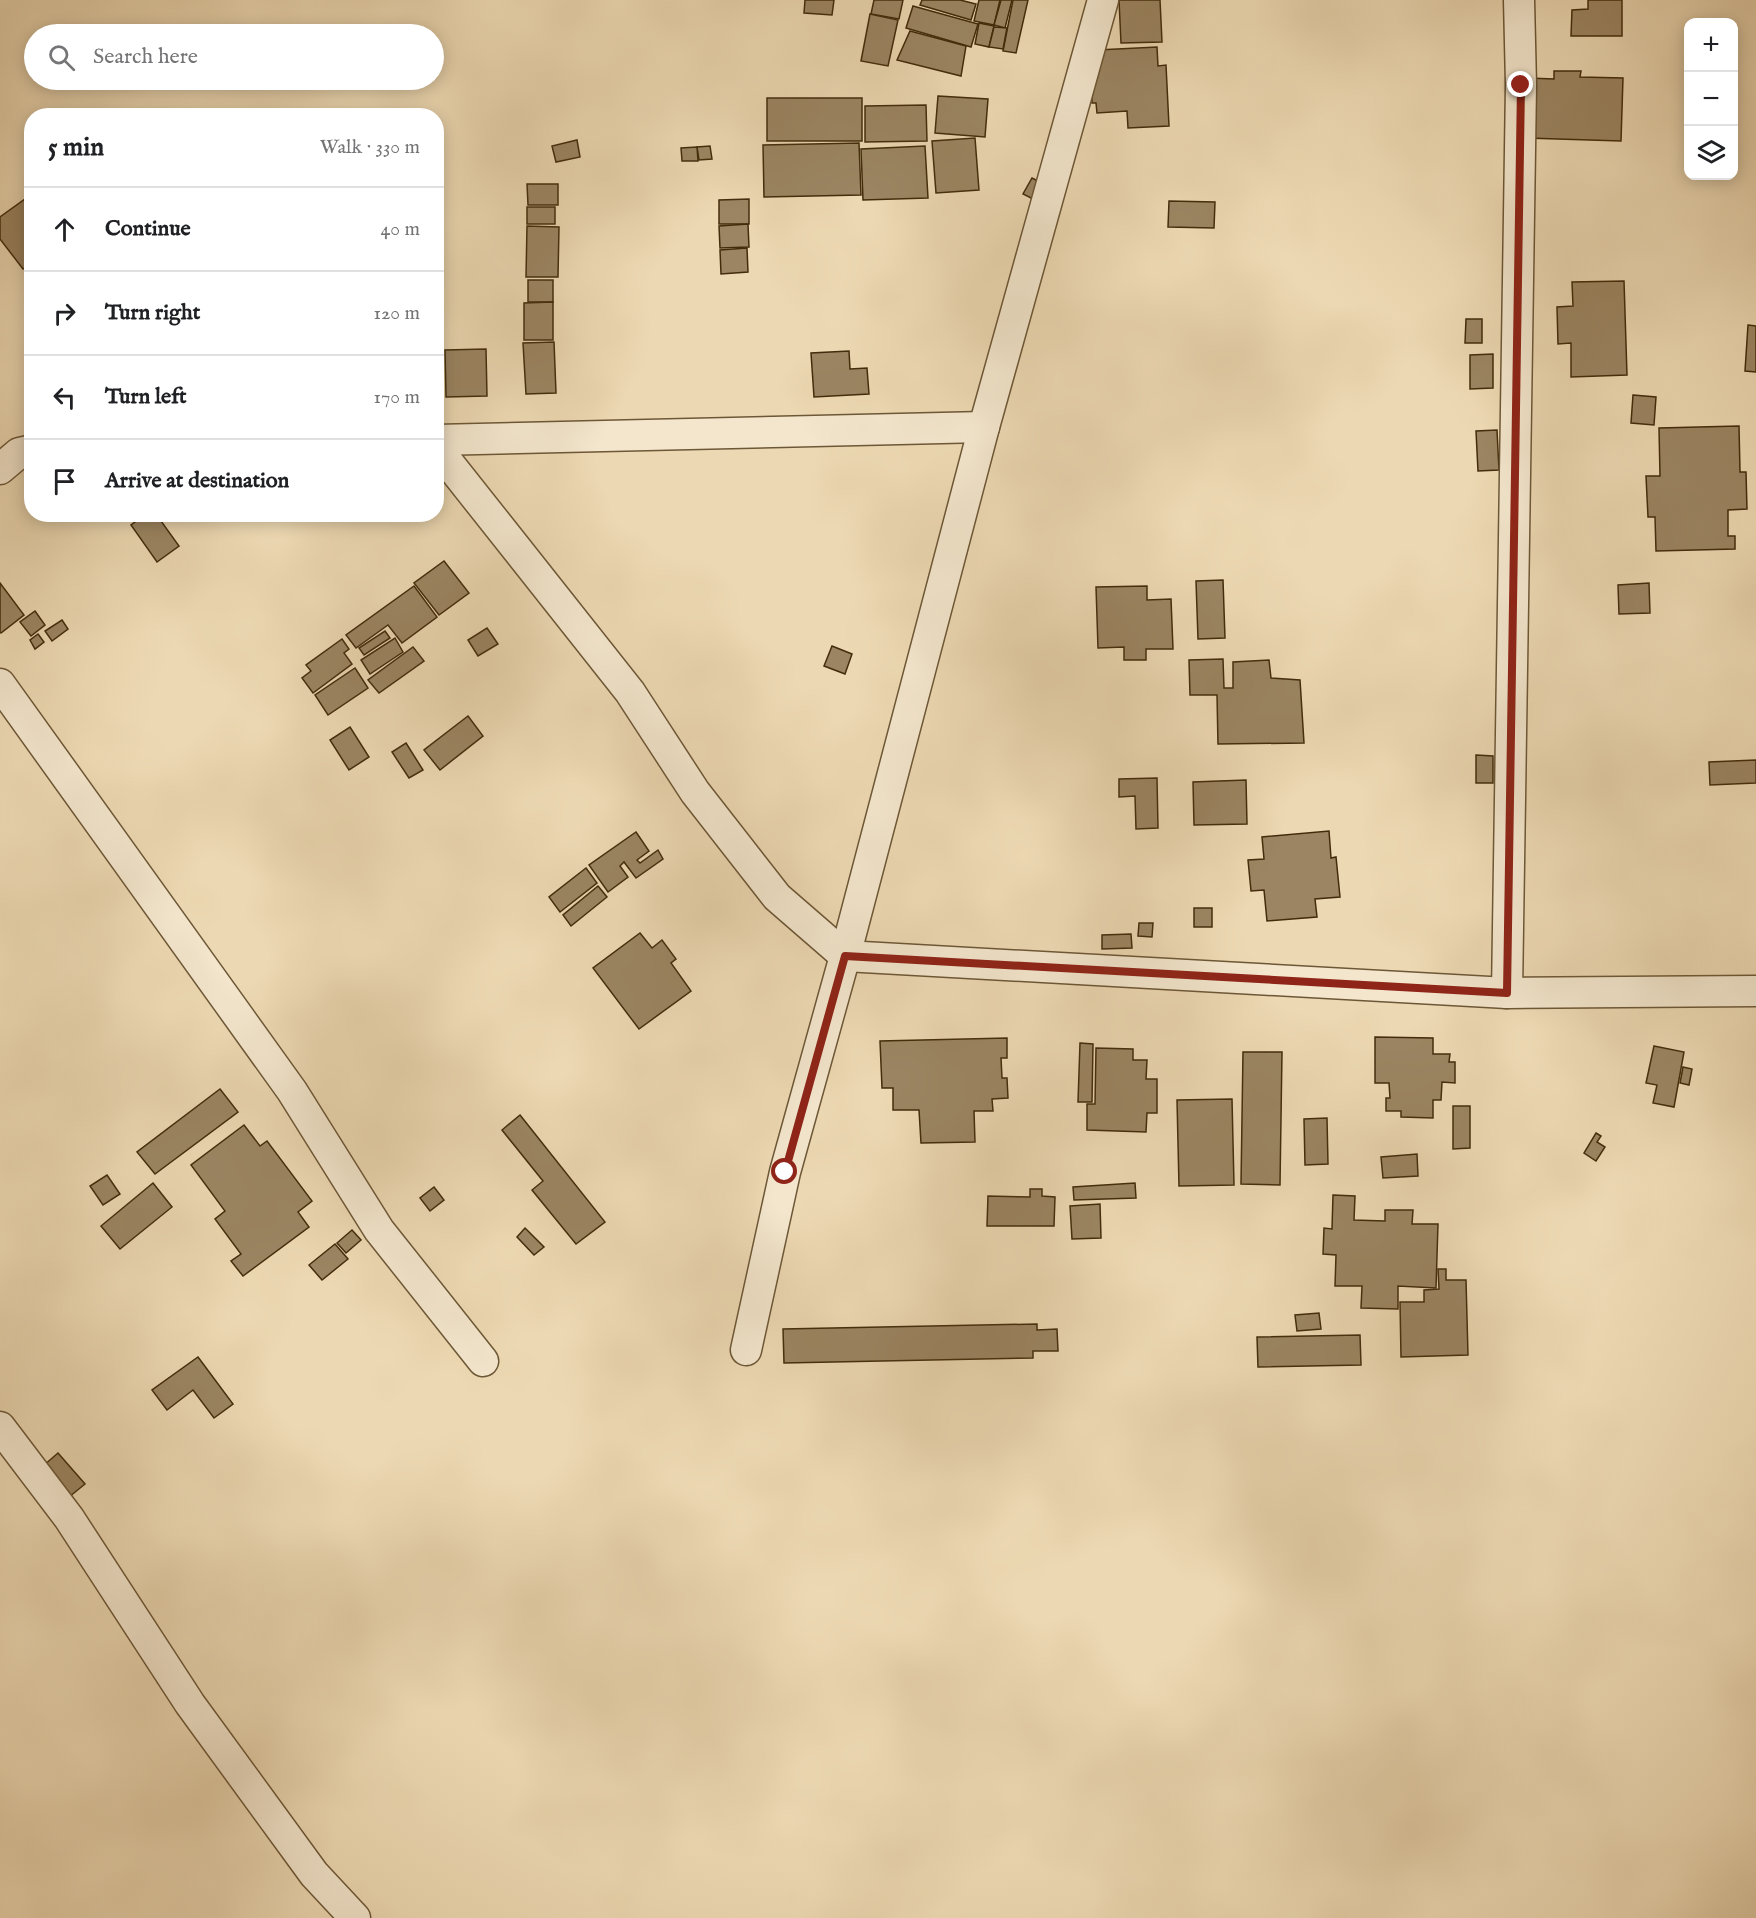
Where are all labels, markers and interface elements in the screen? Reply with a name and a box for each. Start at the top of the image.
map controls [1684,18,1738,180]
button: + [1684,18,1738,72]
search box [24,24,444,90]
icon: search [45,41,78,74]
text: Search here [93,43,198,71]
route end [1507,71,1533,97]
button: − [1684,72,1738,126]
button: layers [1684,126,1738,180]
text: 5 min [48,131,104,164]
text: Walk · 330 m [320,135,420,160]
icon: ahead [48,213,81,246]
text: Continue [105,215,191,243]
text: 40 m [381,217,420,242]
icon: right [48,297,81,330]
text: Turn right [105,299,200,327]
text: 120 m [374,301,420,326]
icon: left [48,381,81,414]
text: Turn left [105,383,187,411]
text: 170 m [374,385,420,410]
icon: arrive [48,465,81,498]
text: Arrive at destination [105,467,289,495]
route start [771,1158,797,1184]

